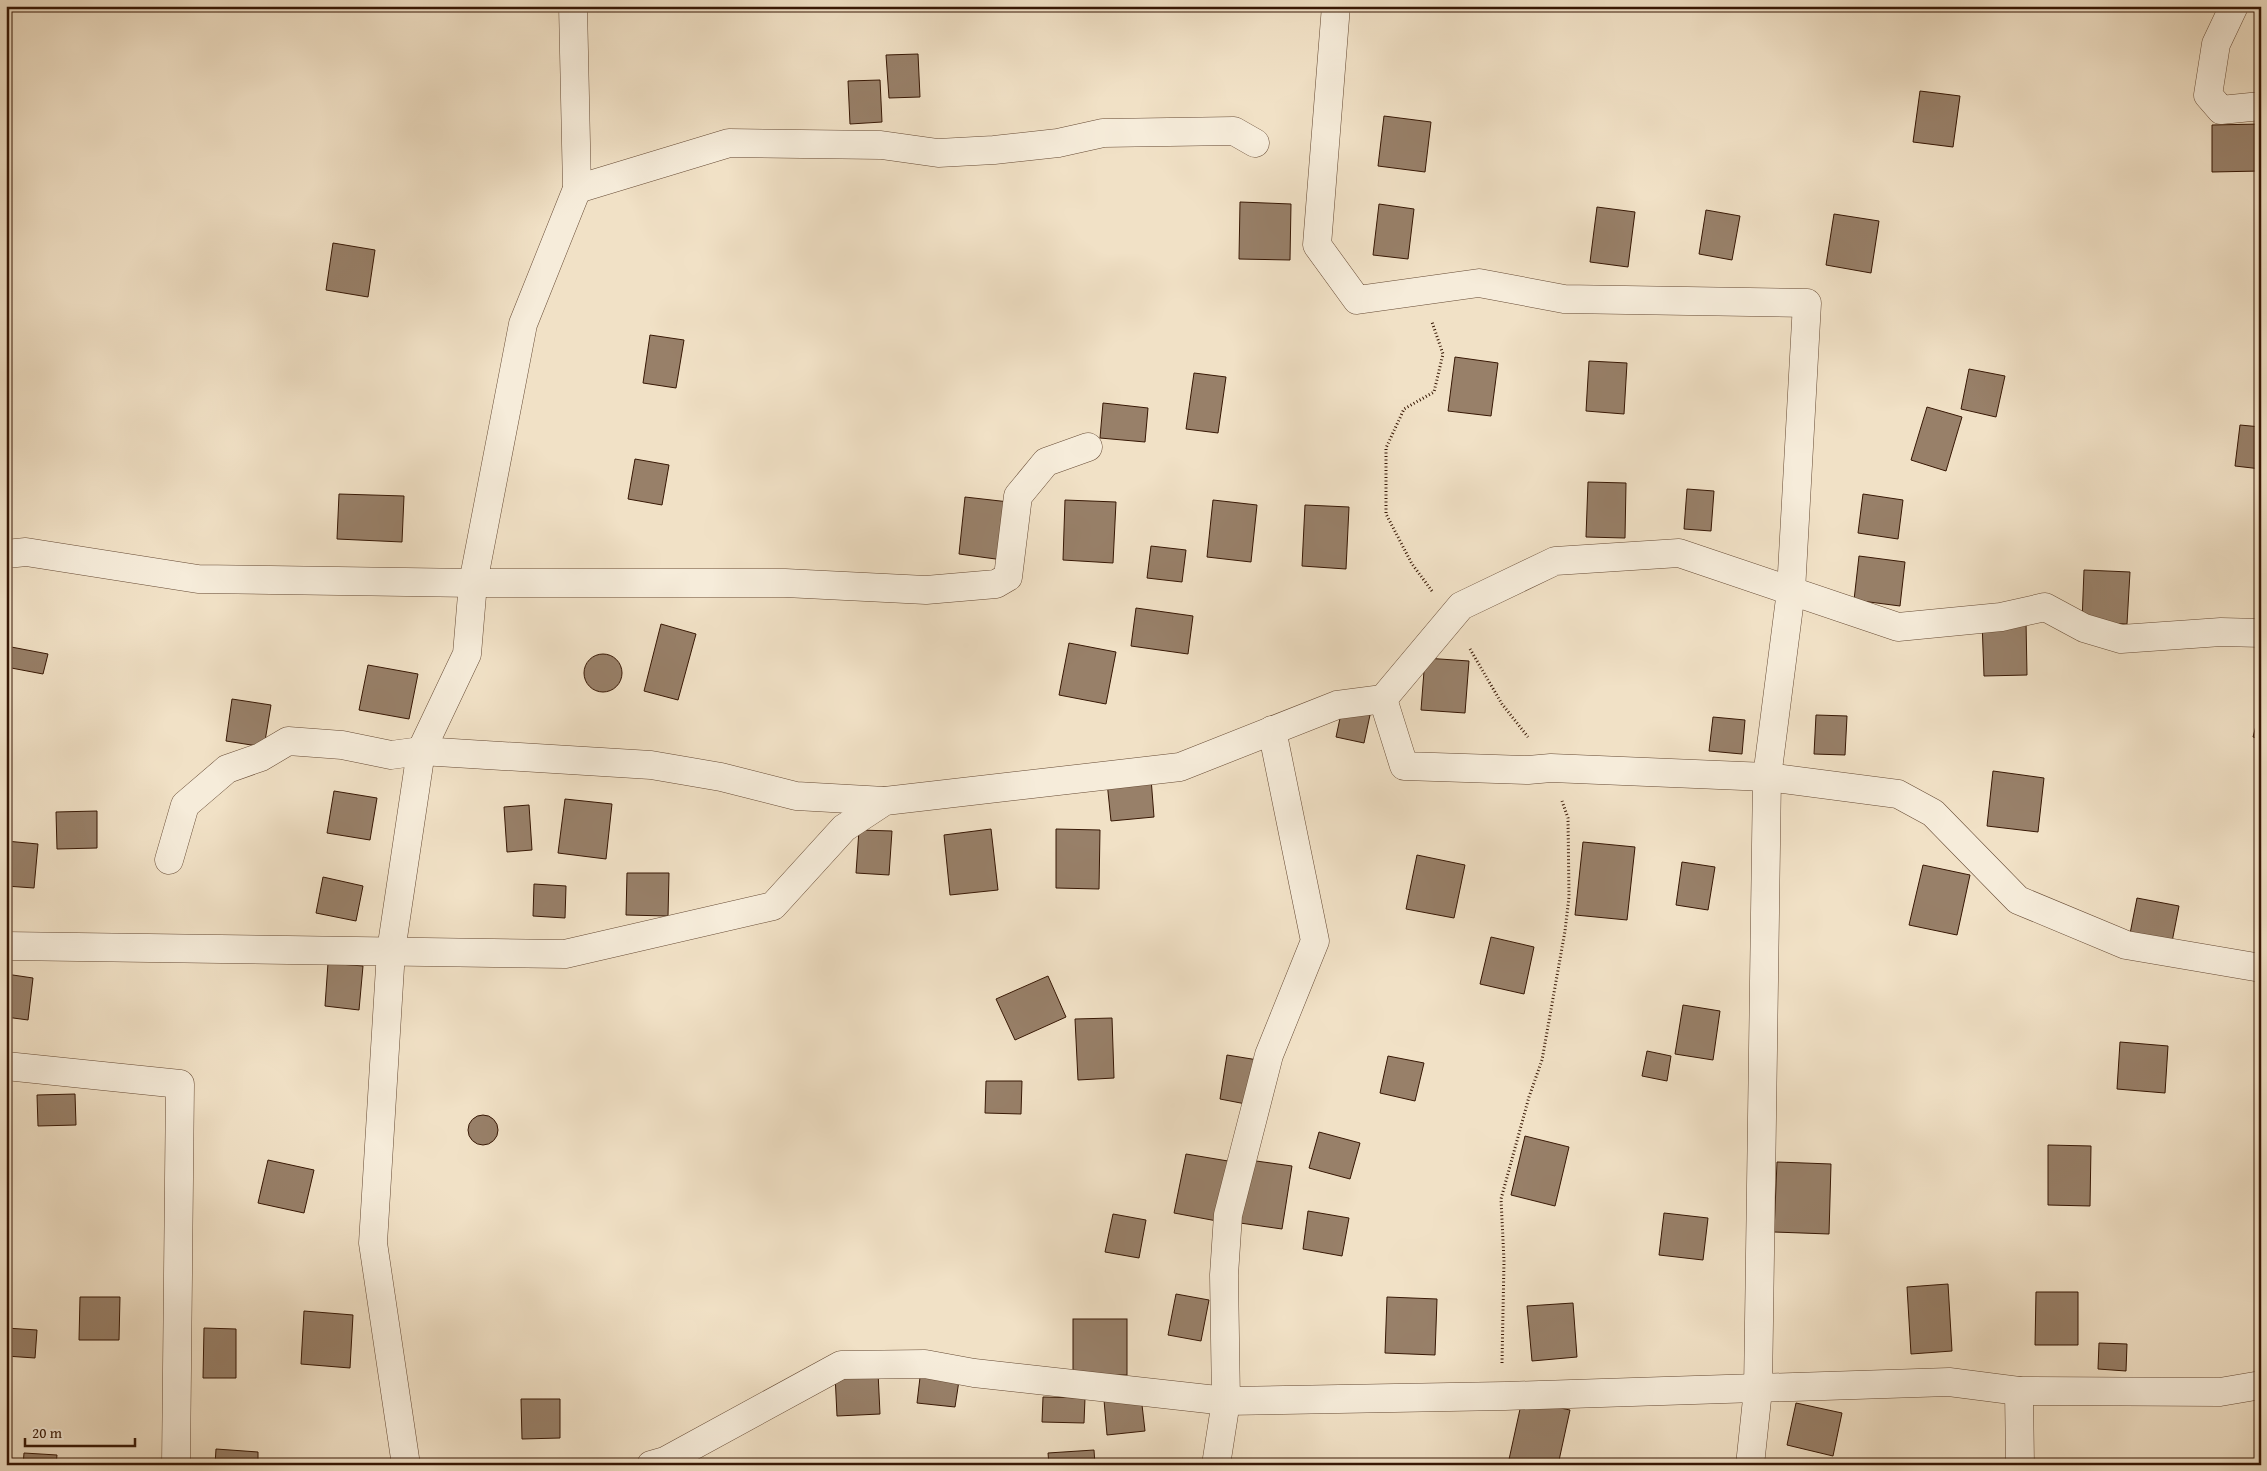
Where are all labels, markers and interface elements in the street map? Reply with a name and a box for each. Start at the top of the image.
scale bar [25,1416,135,1448]
text: 20 m [32,1422,63,1443]

